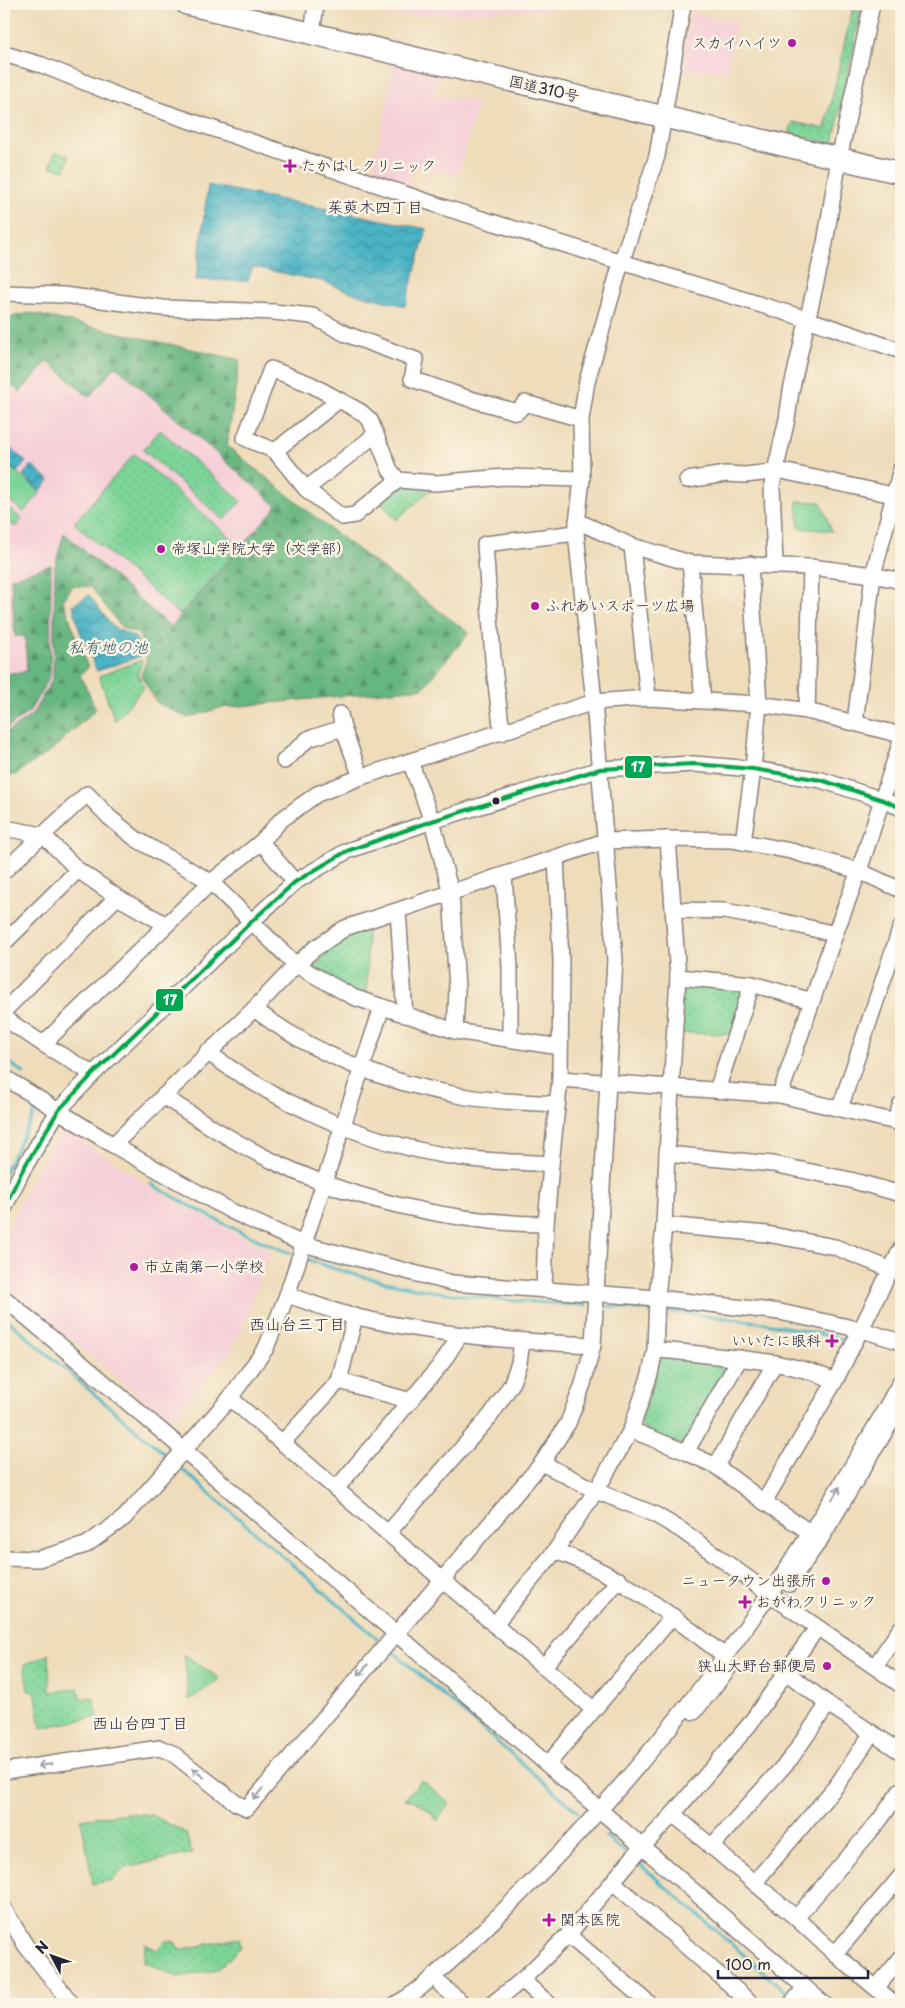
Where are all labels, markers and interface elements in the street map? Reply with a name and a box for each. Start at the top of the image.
place label: スカイハイツ [692,30,782,53]
marker: スカイハイツ [786,37,798,49]
street label: 国道310号 [507,68,582,107]
place label: たかはしクリニック [301,153,436,176]
marker: たかはしクリニック [283,159,297,173]
district label: 茱萸木四丁目 [327,194,423,218]
place label: 帝塚山学院大学（文学部） [171,536,351,559]
marker: 帝塚山学院大学（文学部） [155,543,167,555]
place label: ふれあいスポーツ広場 [545,593,695,616]
marker: ふれあいスポーツ広場 [529,600,541,612]
water label: 私有地の池 [68,634,149,658]
line badge: 17 [624,755,653,779]
text: 17 [631,756,646,777]
unlabelled marker [491,796,501,806]
line badge: 17 [155,988,184,1012]
text: 17 [163,989,178,1010]
place label: 市立南第一小学校 [144,1254,264,1277]
marker: 市立南第一小学校 [128,1261,140,1273]
district label: 西山台三丁目 [249,1311,345,1335]
place label: いいたに眼科 [732,1328,821,1351]
marker: いいたに眼科 [825,1334,839,1348]
one-way arrow [831,1486,841,1500]
place label: ニュータウン出張所 [681,1568,816,1591]
marker: ニュータウン出張所 [820,1575,832,1587]
place label: おがわクリニック [756,1589,876,1612]
marker: おがわクリニック [738,1595,752,1609]
place label: 狭山大野台郵便局 [697,1653,817,1676]
marker: 狭山大野台郵便局 [821,1660,833,1672]
one-way arrow [357,1664,369,1677]
district label: 西山台四丁目 [92,1710,188,1734]
one-way arrow [37,1760,53,1770]
one-way arrow [192,1768,205,1779]
one-way arrow [253,1788,264,1801]
place label: 関本医院 [560,1907,620,1930]
marker: 関本医院 [542,1913,556,1927]
north arrow [28,1930,78,1980]
text: N [30,1936,53,1958]
scale bar [718,1948,868,1980]
text: 100 m [725,1952,771,1975]

